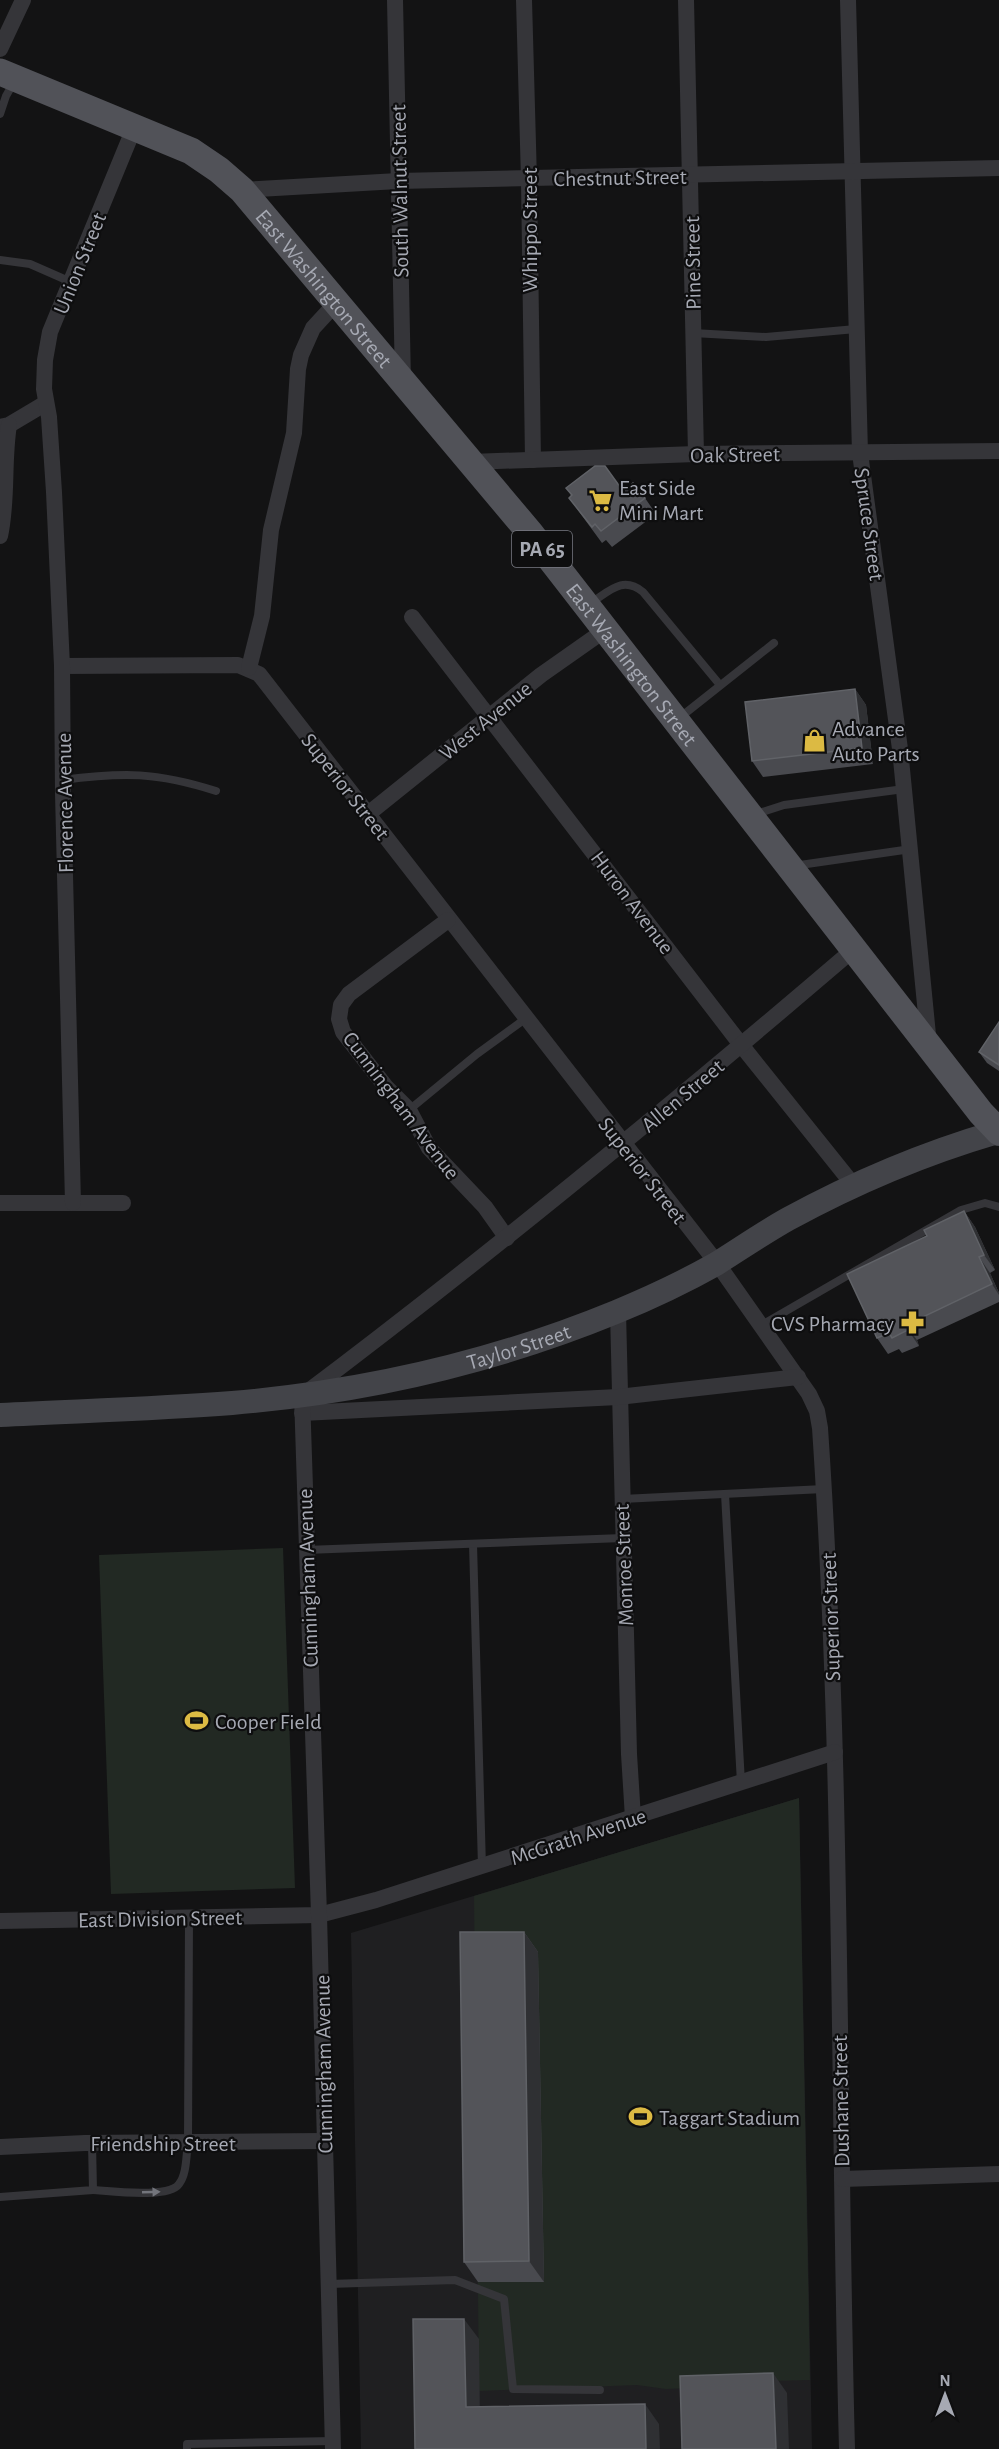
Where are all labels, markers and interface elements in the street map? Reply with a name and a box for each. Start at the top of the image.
street label: South Walnut Street [387,104,413,278]
street label: Chestnut Street [553,166,687,190]
street label: Whippo Street [519,168,541,292]
street label: East Washington Street [251,205,396,372]
street label: Union Street [50,209,110,317]
street label: Pine Street [681,216,705,310]
street label: Oak Street [690,443,780,467]
street label: Spruce Street [850,466,888,582]
place label: East Side Mini Mart [619,477,703,524]
supermarket icon: East Side Mini Mart [588,487,614,513]
road number: PA 65 [512,531,572,567]
street label: East Washington Street [562,579,701,750]
street label: West Avenue [435,677,536,764]
place label: Advance Auto Parts [832,718,920,765]
shop icon: Advance Auto Parts [801,728,827,754]
street label: Superior Street [297,729,393,844]
street label: Florence Avenue [53,733,77,873]
street label: Huron Avenue [587,847,678,958]
street label: Cunningham Avenue [339,1028,464,1184]
street label: Allen Street [637,1055,728,1136]
street label: Superior Street [594,1113,690,1228]
pharmacy icon: CVS Pharmacy [899,1310,925,1336]
place label: CVS Pharmacy [771,1313,895,1335]
street label: Taylor Street [465,1321,574,1374]
street label: Cunningham Avenue [294,1488,322,1668]
street label: Monroe Street [611,1504,637,1626]
street label: Superior Street [818,1552,844,1682]
sports icon: Cooper Field [184,1708,210,1734]
place label: Cooper Field [215,1711,322,1733]
street label: McGrath Avenue [508,1805,649,1869]
street label: East Division Street [78,1907,242,1931]
street label: Cunningham Avenue [311,1974,337,2154]
street label: Dushane Street [829,2035,853,2167]
sports icon: Taggart Stadium [628,2104,654,2130]
place label: Taggart Stadium [659,2107,800,2129]
street label: Friendship Street [90,2133,236,2155]
one-way arrow [142,2187,161,2196]
north arrow [915,2365,975,2425]
text: N [939,2373,951,2389]

